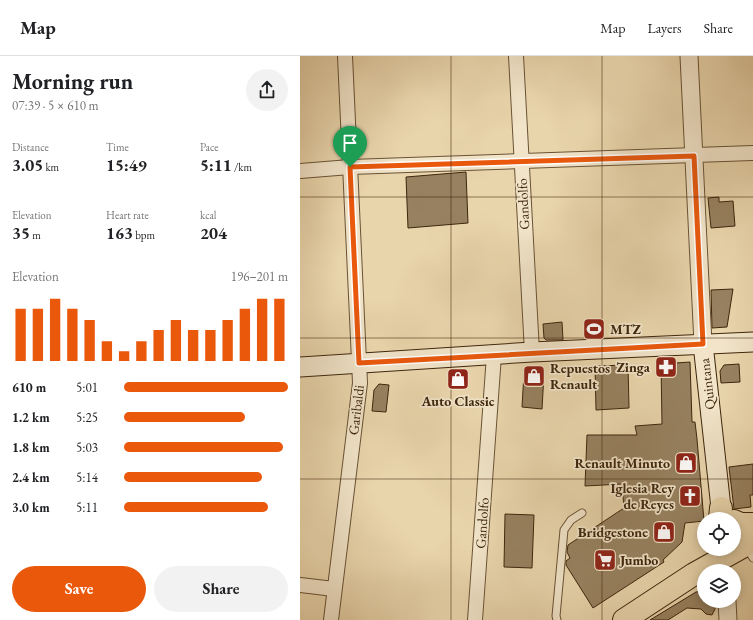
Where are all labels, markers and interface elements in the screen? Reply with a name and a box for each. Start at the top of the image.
text: Map [20,15,56,40]
text: Map [600,19,625,37]
text: Layers [647,19,682,37]
text: Share [704,19,733,37]
text: Morning run [12,67,133,96]
button: share [246,69,288,111]
text: 07:39 · 5 × 610 m [12,97,99,114]
pin [333,126,367,167]
icon: arrive [339,132,361,154]
text: Distance [12,140,49,154]
text: Time [106,140,129,154]
text: Pace [200,140,218,154]
text: 3.05 [12,154,43,176]
text: 15:49 [106,154,147,176]
text: 5:11 [200,154,232,176]
text: km [43,160,59,174]
text: /km [232,160,252,174]
street label: Gandolfo [513,178,533,230]
text: Elevation [12,208,52,222]
text: Heart rate [106,208,149,222]
text: kcal [200,208,217,222]
text: 35 [12,222,30,244]
text: 163 [106,222,133,244]
text: 204 [200,222,227,244]
text: m [30,228,41,242]
text: bpm [133,228,155,242]
text: Elevation [12,268,59,285]
text: 196–201 m [231,268,288,285]
sports icon: MTZ [581,316,607,342]
place label: MTZ [610,320,642,338]
pharmacy icon: Zinga [653,354,679,380]
street label: Quintana [695,357,719,411]
place label: Zinga [616,358,651,376]
place label: Repuestos Renault [550,359,610,393]
shop icon: Repuestos Renault [521,363,547,389]
shop icon: Auto Classic [445,366,471,392]
text: 610 m [12,379,46,396]
text: 5:01 [76,379,98,396]
street label: Garibaldi [344,383,368,436]
place label: Auto Classic [420,392,495,410]
text: 1.2 km [12,409,50,426]
text: 5:25 [76,409,98,426]
text: 1.8 km [12,439,50,456]
text: 5:03 [76,439,98,456]
shop icon: Renault Minuto [673,450,699,476]
place label: Renault Minuto [575,454,670,472]
text: 2.4 km [12,469,50,486]
text: 5:14 [76,469,98,486]
place label: Iglesia Rey de Reyes [610,479,674,513]
church icon: Iglesia Rey de Reyes [677,483,703,509]
street label: Gandolfo [471,497,493,549]
text: 3.0 km [12,499,50,516]
text: 5:11 [76,499,98,516]
map controls [697,512,741,608]
button: locate [697,512,741,556]
shop icon: Bridgestone [651,519,677,545]
place label: Bridgestone [578,523,648,541]
supermarket icon: Jumbo [592,547,618,573]
place label: Jumbo [618,551,658,569]
button: layers [697,564,741,608]
button: Save [12,566,146,612]
button: Share [154,566,288,612]

